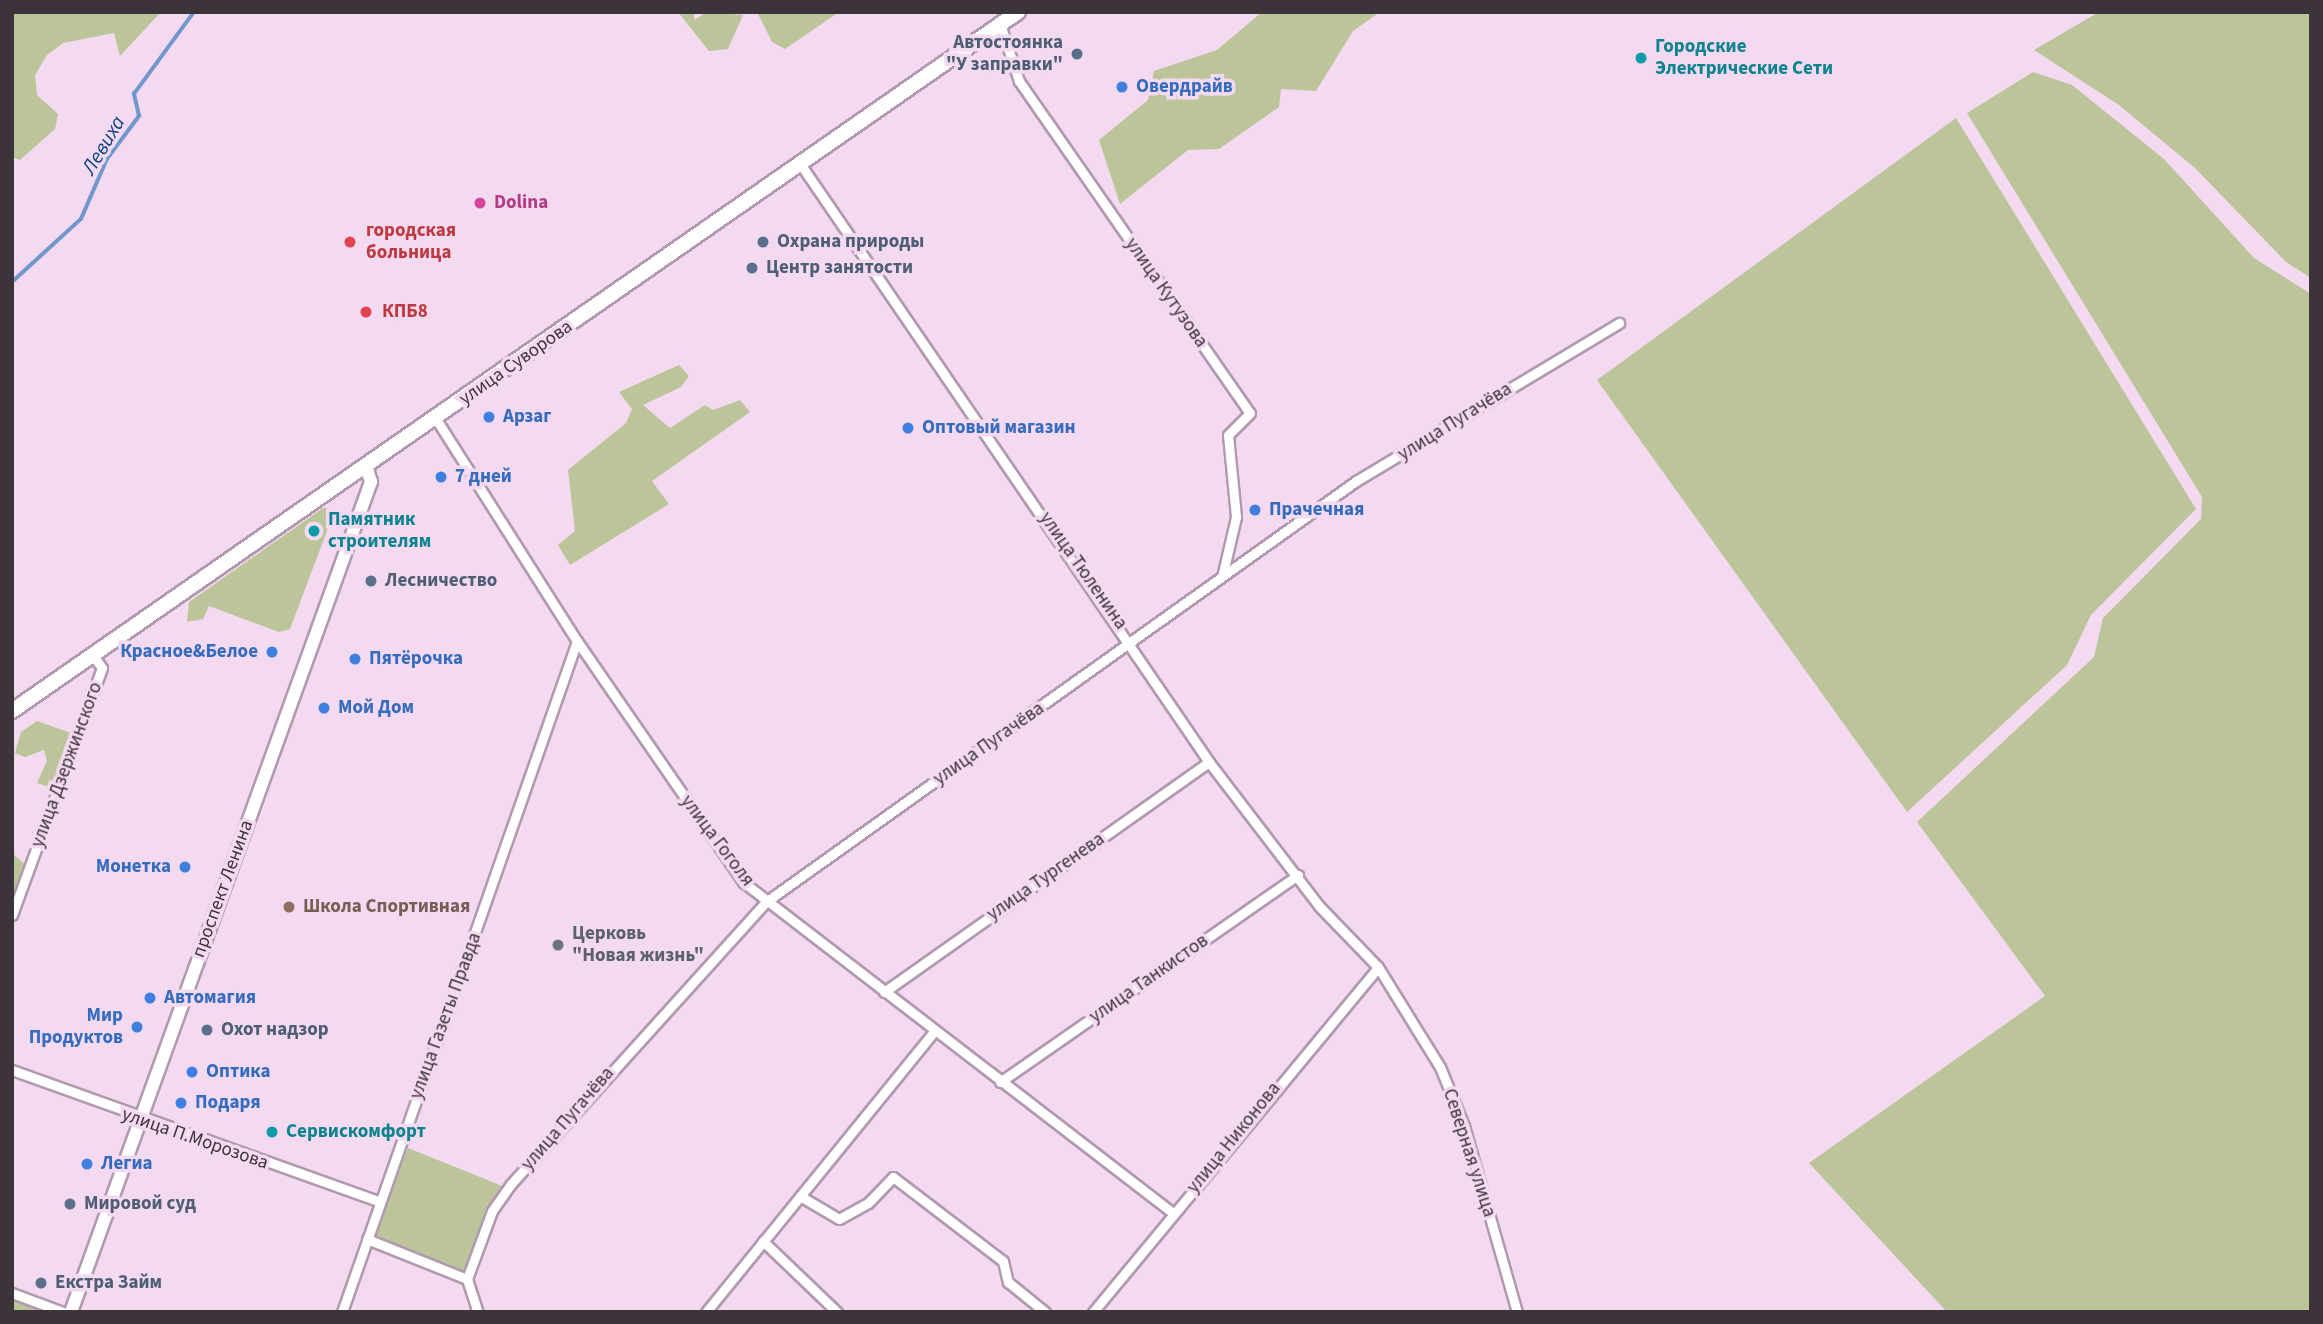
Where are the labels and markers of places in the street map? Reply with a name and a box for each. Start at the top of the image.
place label: Автостоянка "У заправки" [946,32,1063,76]
place label: Городские Электрические Сети [1655,36,1833,80]
marker: Автостоянка "У заправки" [1069,46,1085,62]
marker: Городские Электрические Сети [1633,50,1649,66]
place label: Овердрайв [1136,76,1233,98]
marker: Овердрайв [1114,79,1130,95]
place label: Dolina [494,192,548,214]
marker: Dolina [472,195,488,211]
place label: городская больница [366,220,456,264]
place label: Охрана природы [777,231,924,253]
marker: городская больница [340,232,360,252]
marker: Охрана природы [755,234,771,250]
place label: Центр занятости [766,257,913,279]
marker: Центр занятости [744,260,760,276]
place label: КПБ8 [382,301,428,323]
marker: КПБ8 [356,302,376,322]
place label: Арзаг [503,406,552,428]
marker: Арзаг [481,409,497,425]
place label: Оптовый магазин [922,417,1076,439]
marker: Оптовый магазин [900,420,916,436]
place label: 7 дней [455,466,512,488]
marker: 7 дней [433,469,449,485]
place label: Прачечная [1269,499,1364,521]
marker: Прачечная [1247,502,1263,518]
place label: Памятник строителям [328,509,431,553]
marker: Памятник строителям [306,523,322,539]
place label: Лесничество [385,570,497,592]
marker: Лесничество [363,573,379,589]
place label: Красное&Белое [120,641,258,663]
marker: Красное&Белое [264,644,280,660]
place label: Пятёрочка [369,648,463,670]
marker: Пятёрочка [347,651,363,667]
place label: Мой Дом [338,697,414,719]
marker: Мой Дом [316,700,332,716]
place label: Монетка [96,856,171,878]
marker: Монетка [177,859,193,875]
place label: Школа Спортивная [303,896,470,918]
marker: Школа Спортивная [281,899,297,915]
place label: Церковь "Новая жизнь" [572,923,704,967]
marker: Церковь "Новая жизнь" [550,937,566,953]
place label: Автомагия [164,987,256,1009]
marker: Автомагия [142,990,158,1006]
place label: Мир Продуктов [29,1005,123,1049]
marker: Мир Продуктов [129,1019,145,1035]
place label: Охот надзор [221,1019,329,1041]
marker: Охот надзор [199,1022,215,1038]
place label: Оптика [206,1061,271,1083]
marker: Оптика [184,1064,200,1080]
place label: Подаря [195,1092,260,1114]
marker: Подаря [173,1095,189,1111]
place label: Сервискомфорт [286,1121,426,1143]
marker: Сервискомфорт [264,1124,280,1140]
place label: Легиа [101,1153,153,1175]
marker: Легиа [79,1156,95,1172]
place label: Мировой суд [84,1193,196,1215]
marker: Мировой суд [62,1196,78,1212]
place label: Екстра Займ [55,1272,162,1294]
marker: Екстра Займ [33,1275,49,1291]

